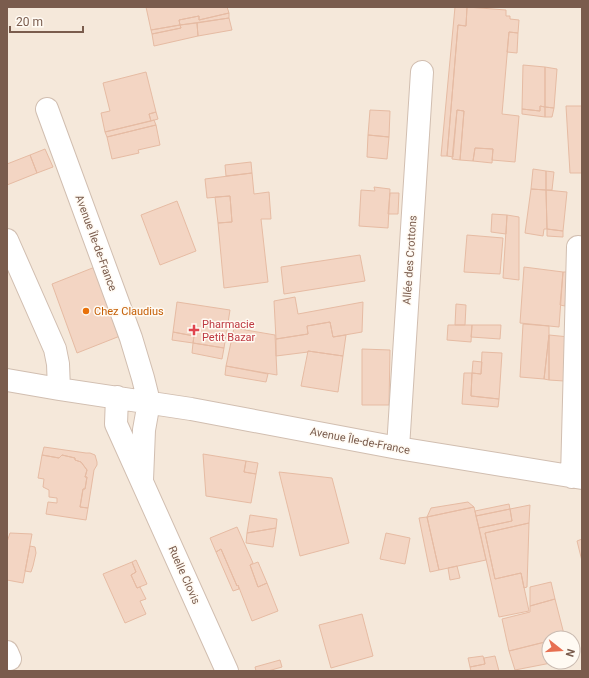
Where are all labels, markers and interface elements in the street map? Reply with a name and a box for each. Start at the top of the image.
scale bar [10,8,83,34]
text: 20 m [16,15,43,29]
street label: Avenue Île-de-France [73,193,120,293]
street label: Allée des Crottons [400,215,420,305]
place label: Chez Claudius [94,305,164,318]
marker: Chez Claudius [81,306,91,316]
place label: Pharmacie Petit Bazar [202,318,256,344]
marker: Pharmacie Petit Bazar [189,325,199,335]
street label: Avenue Île-de-France [309,425,411,457]
street label: Ruelle Clovis [165,544,203,606]
north arrow [541,630,581,670]
text: N [563,647,577,659]

